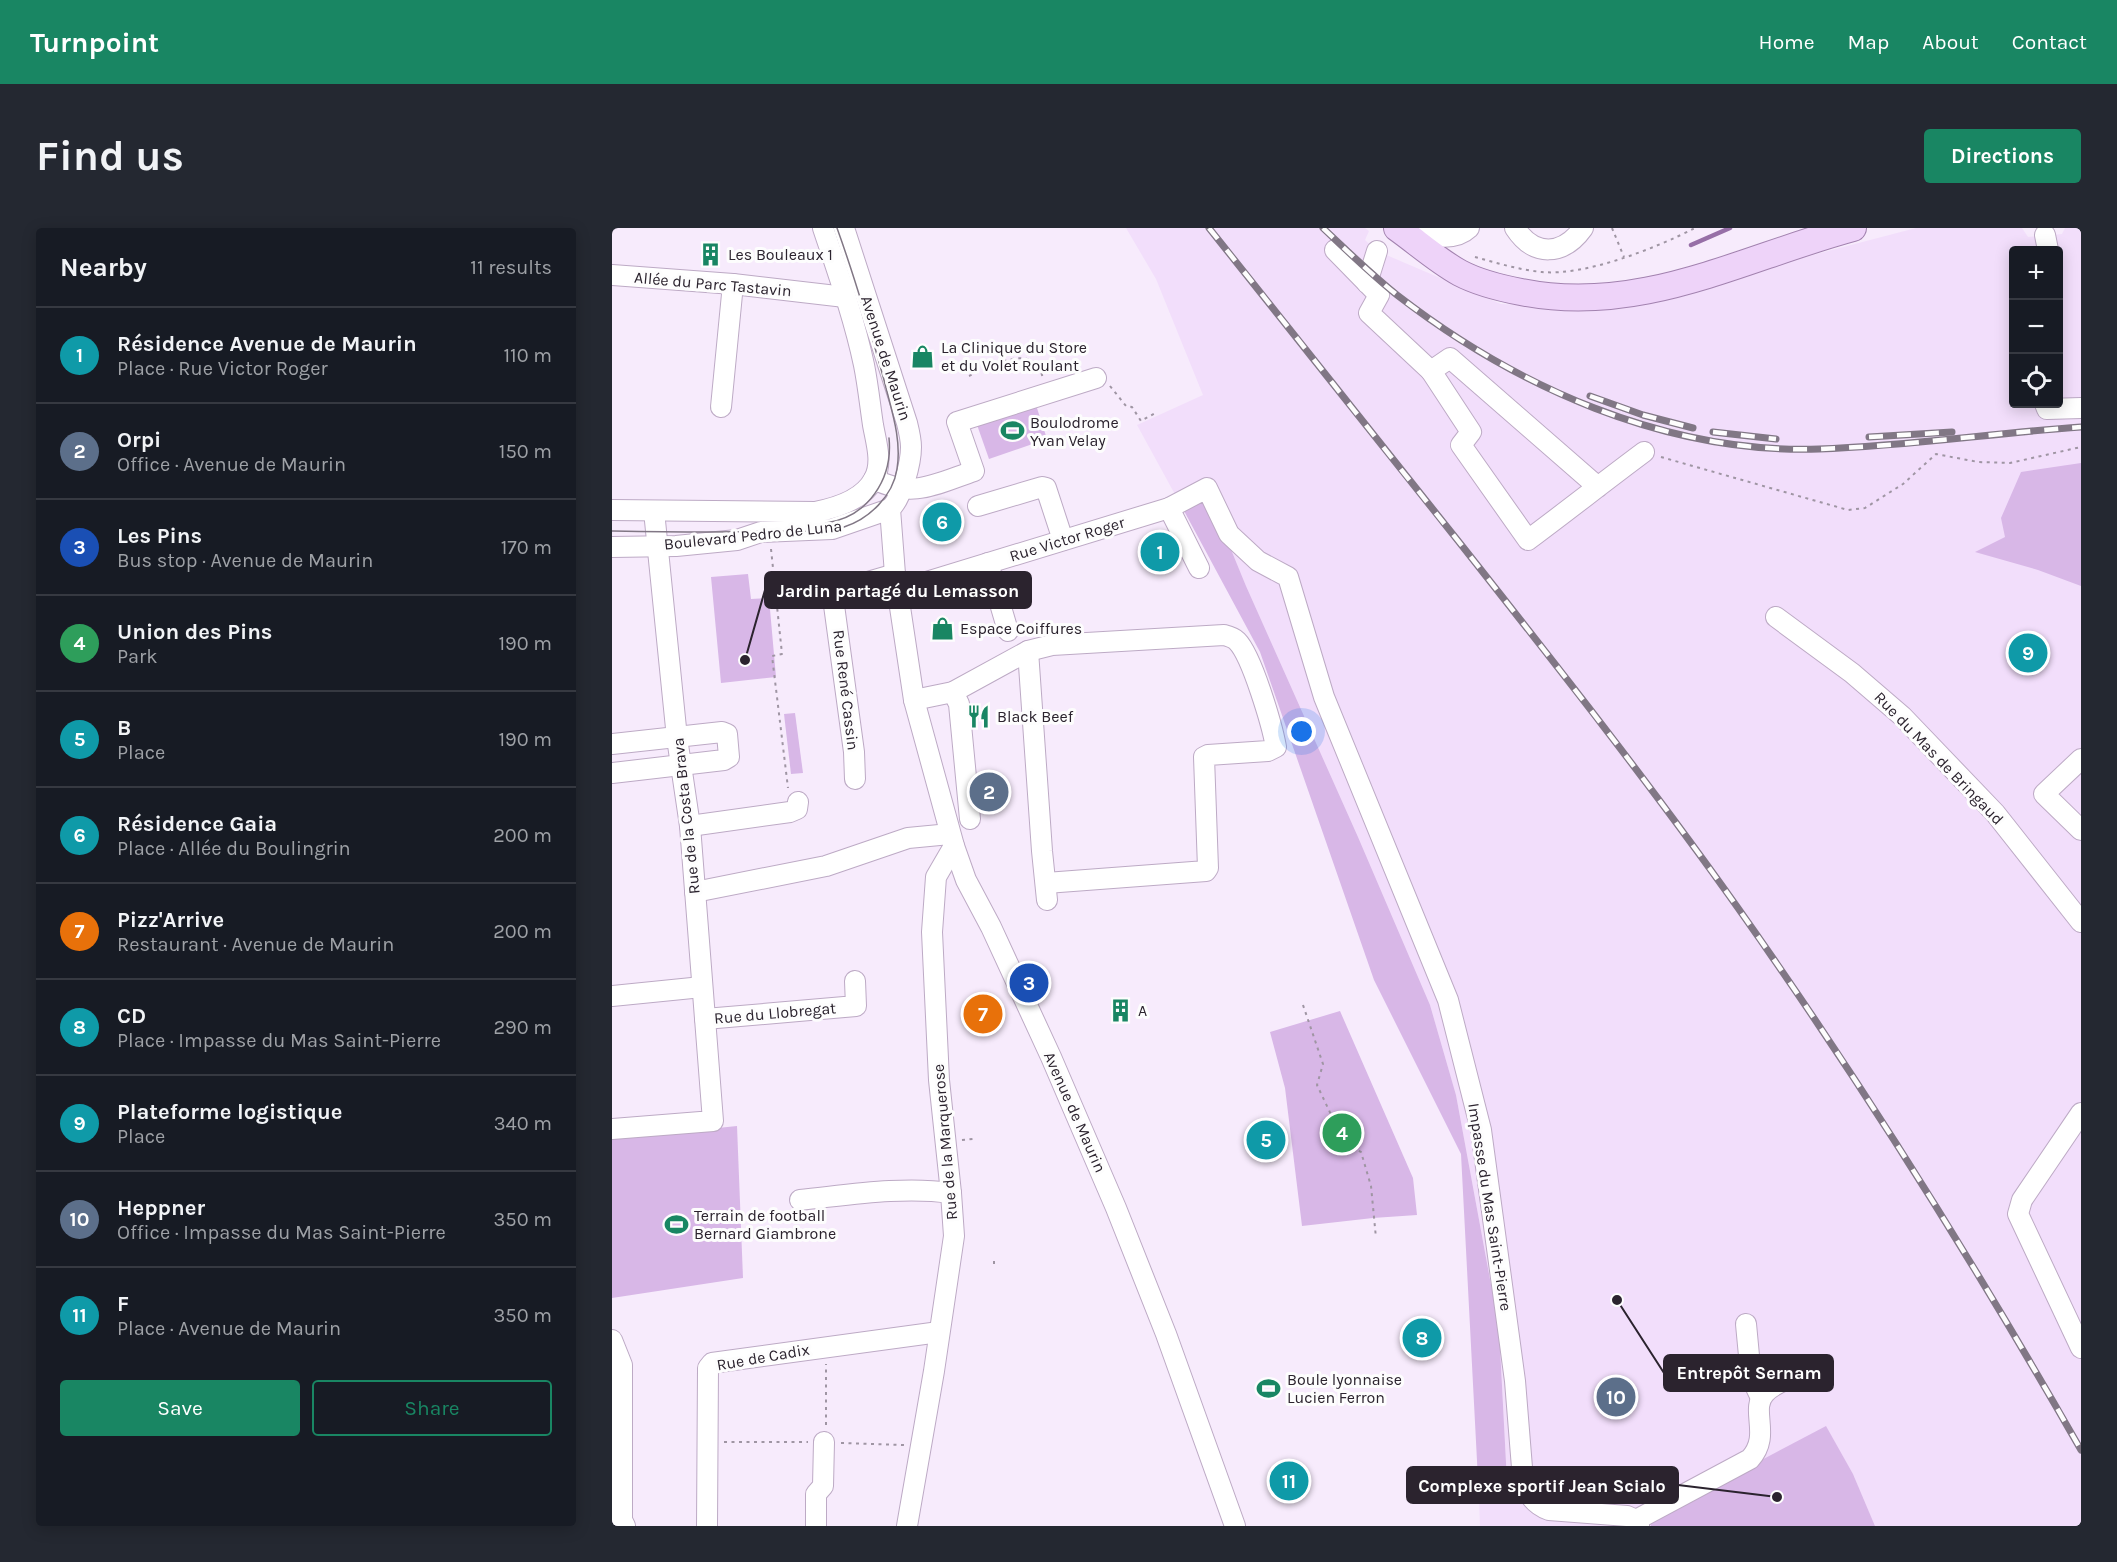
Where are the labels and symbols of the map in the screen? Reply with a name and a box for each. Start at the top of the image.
building icon: Les Bouleaux 1 [697,241,723,267]
place label: Les Bouleaux 1 [728,245,833,264]
street label: Allée du Parc Tastavin [633,268,793,300]
street label: Avenue de Maurin [857,293,915,423]
place label: La Clinique du Store et du Volet Roulant [941,338,1087,375]
shop icon: La Clinique du Store et du Volet Roulant [910,343,936,369]
place label: Boulodrome Yvan Velay [1030,413,1119,450]
sports icon: Boulodrome Yvan Velay [999,418,1025,444]
pin: 6 [922,500,962,544]
street label: Rue Victor Roger [1007,512,1127,566]
street label: Boulevard Pedro de Luna [663,516,843,554]
pin: 1 [1140,530,1180,574]
callout: Jardin partagé du Lemasson [765,572,1031,608]
text: Jardin partagé du Lemasson [777,580,1019,602]
shop icon: Espace Coiffures [929,615,955,641]
place label: Espace Coiffures [960,619,1082,638]
street label: Rue René Cassin [829,629,863,751]
pin: 9 [2008,630,2048,676]
street label: Rue du Mas de Bringaud [1870,687,2008,829]
restaurant icon: Black Beef [966,703,992,729]
place label: Black Beef [997,707,1074,726]
your location [1287,717,1316,746]
street label: Rue de la Costa Brava [668,737,704,895]
pin: 2 [970,770,1009,814]
pin: 3 [1010,960,1048,1005]
pin: 7 [964,992,1003,1036]
building icon: A [1107,997,1133,1023]
street label: Rue du Llobregat [713,998,837,1028]
place label: A [1138,1001,1147,1020]
street label: Avenue de Maurin [1040,1049,1110,1175]
street label: Rue de la Marquerose [929,1063,961,1221]
street label: Impasse du Mas Saint-Pierre [1464,1102,1516,1312]
pin: 4 [1322,1110,1362,1156]
pin: 5 [1246,1118,1286,1162]
place label: Terrain de football Bernard Giambrone [694,1206,836,1243]
sports icon: Terrain de football Bernard Giambrone [663,1211,689,1237]
pin: 8 [1402,1316,1442,1360]
street label: Rue de Cadix [715,1339,811,1375]
callout: Entrepôt Sernam [1664,1355,1833,1391]
text: Entrepôt Sernam [1676,1362,1822,1384]
place label: Boule lyonnaise Lucien Ferron [1287,1370,1402,1407]
pin: 10 [1596,1374,1636,1420]
sports icon: Boule lyonnaise Lucien Ferron [1256,1375,1282,1401]
pin: 11 [1270,1458,1308,1504]
callout: Complexe sportif Jean Scialo [1407,1467,1678,1503]
text: Complexe sportif Jean Scialo [1418,1475,1666,1497]

